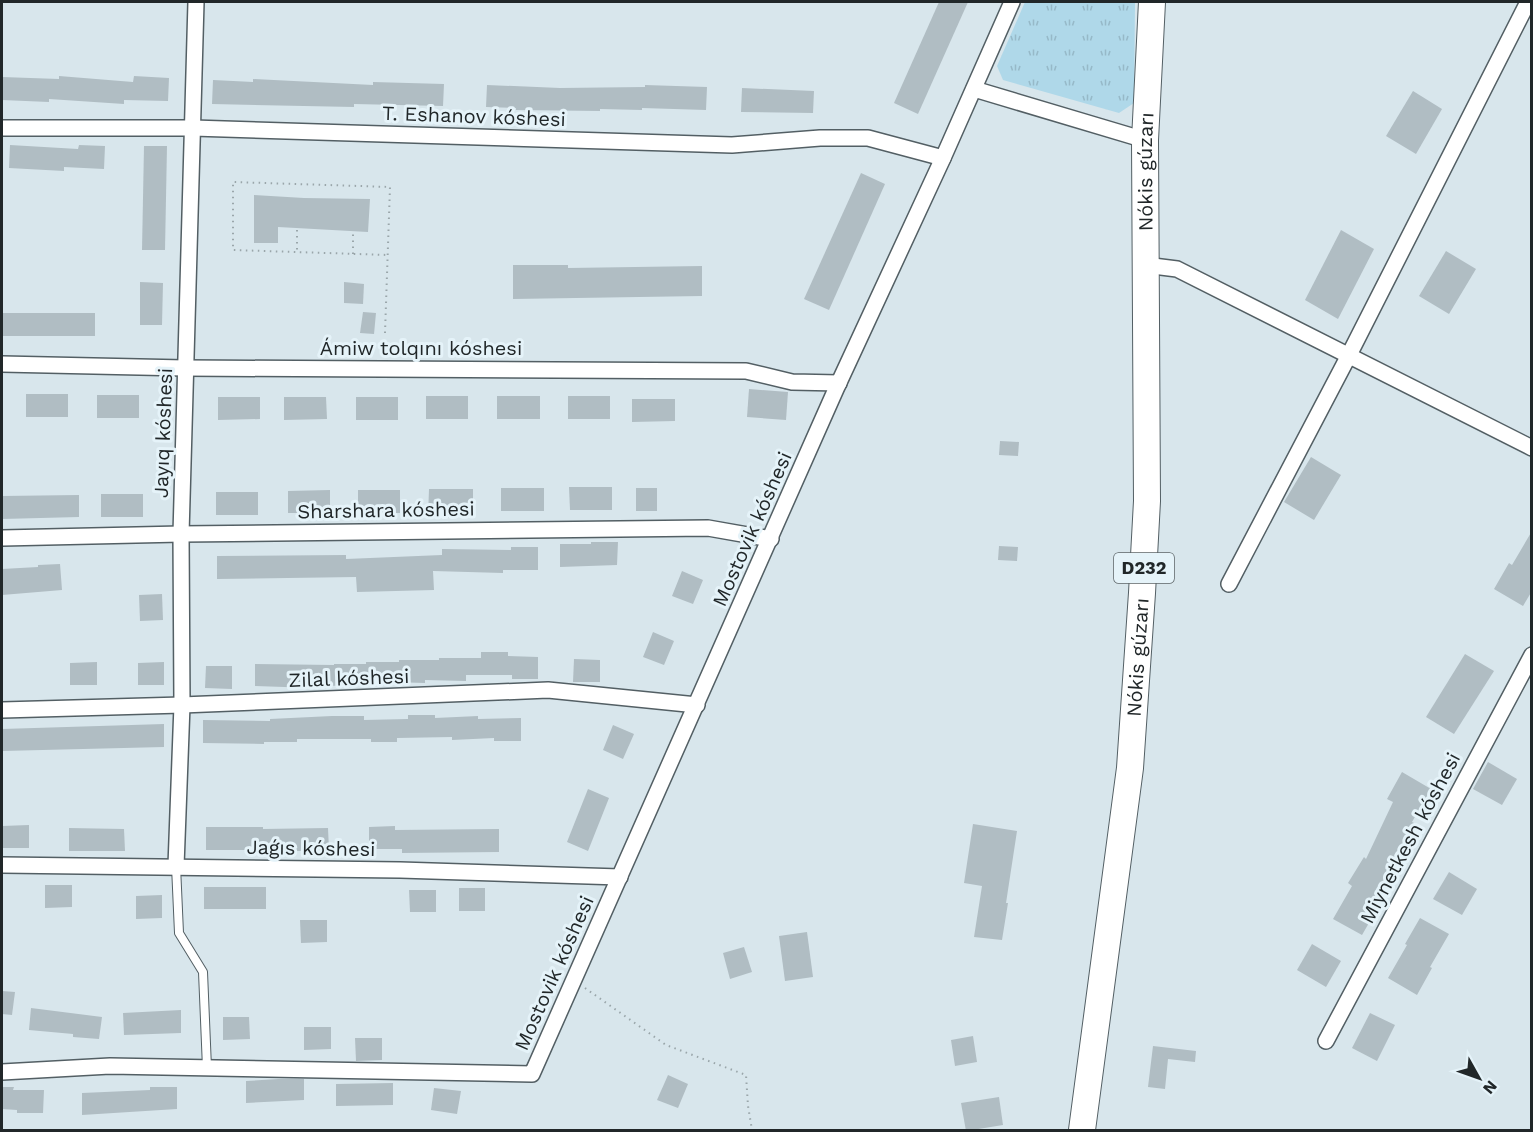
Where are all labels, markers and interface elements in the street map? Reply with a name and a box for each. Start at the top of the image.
street label: T. Eshanov kóshesi [382,101,566,131]
street label: Nókis gúzarı [1133,112,1158,231]
street label: Ámiw tolqını kóshesi [320,336,522,360]
street label: Jayıq kóshesi [149,368,177,498]
street label: Mostovik kóshesi [707,448,797,610]
street label: Sharshara kóshesi [297,496,475,524]
road number: D232 [1114,553,1174,583]
street label: Nókis gúzarı [1122,597,1154,718]
street label: Zilal kóshesi [288,664,410,692]
street label: Miynetkesh kóshesi [1355,748,1465,928]
street label: Jaǵıs kóshesi [246,835,376,861]
street label: Mostovik kóshesi [509,892,599,1054]
north arrow [1449,1048,1509,1108]
text: N [1479,1077,1501,1098]

